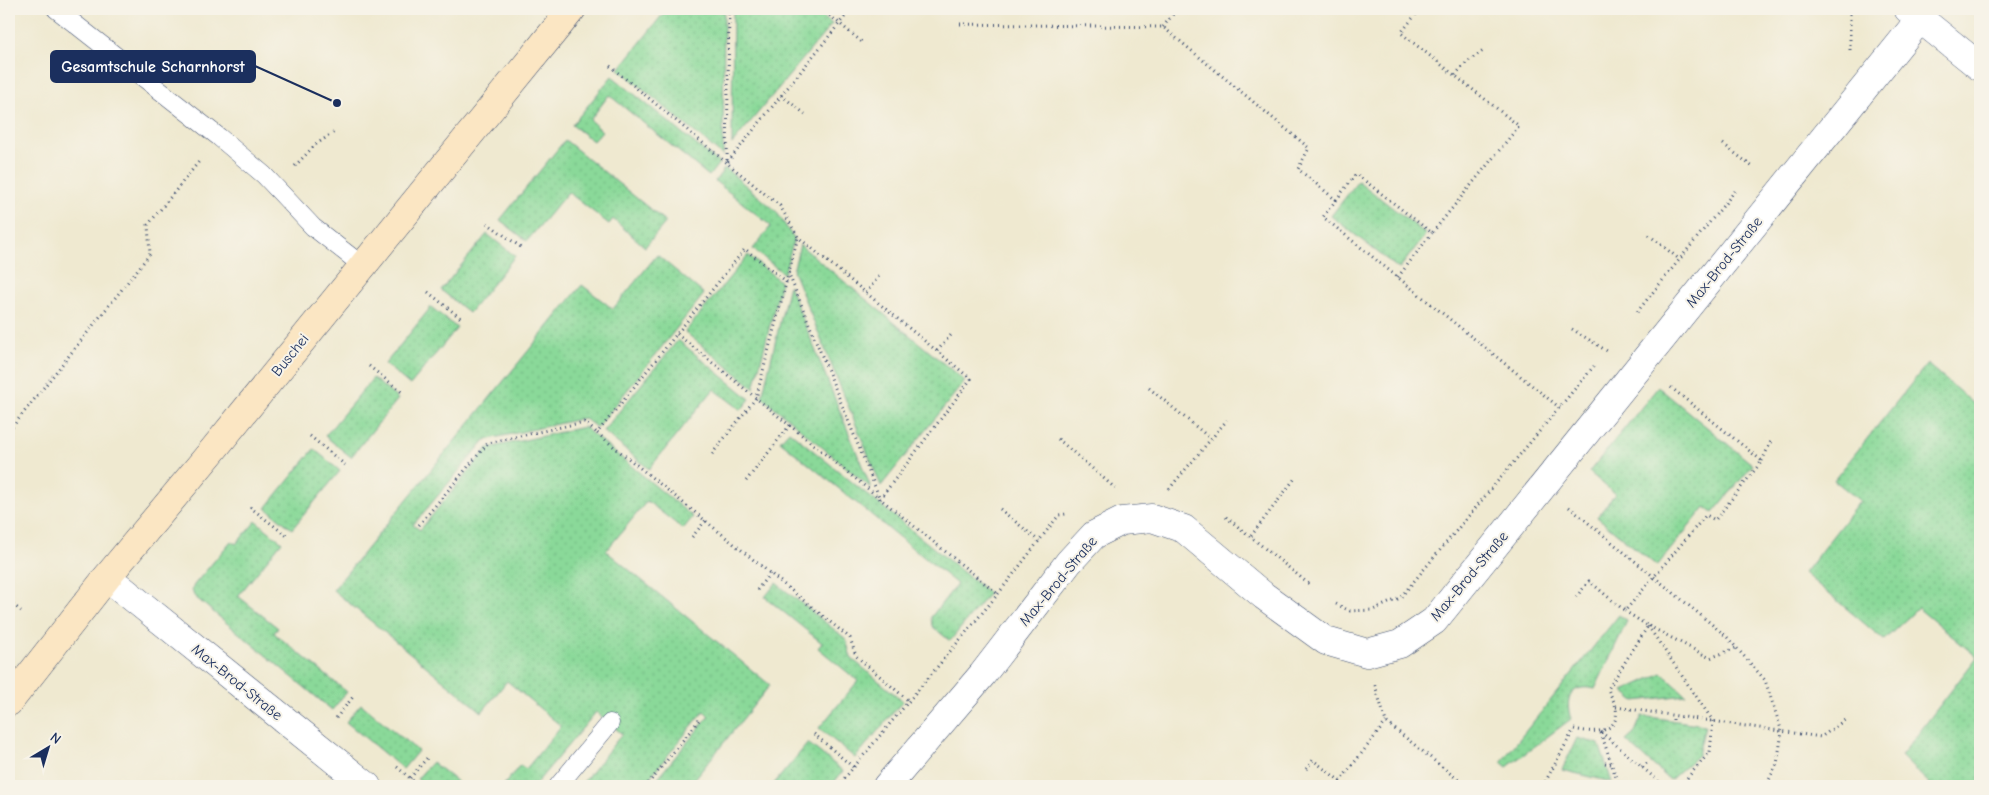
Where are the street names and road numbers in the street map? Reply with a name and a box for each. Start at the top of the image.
street label: Max-Brod-Straße [1682,213,1766,311]
street label: Buschei [267,330,313,380]
street label: Max-Brod-Straße [1426,527,1512,625]
street label: Max-Brod-Straße [1015,532,1101,630]
street label: Max-Brod-Straße [188,640,286,724]

